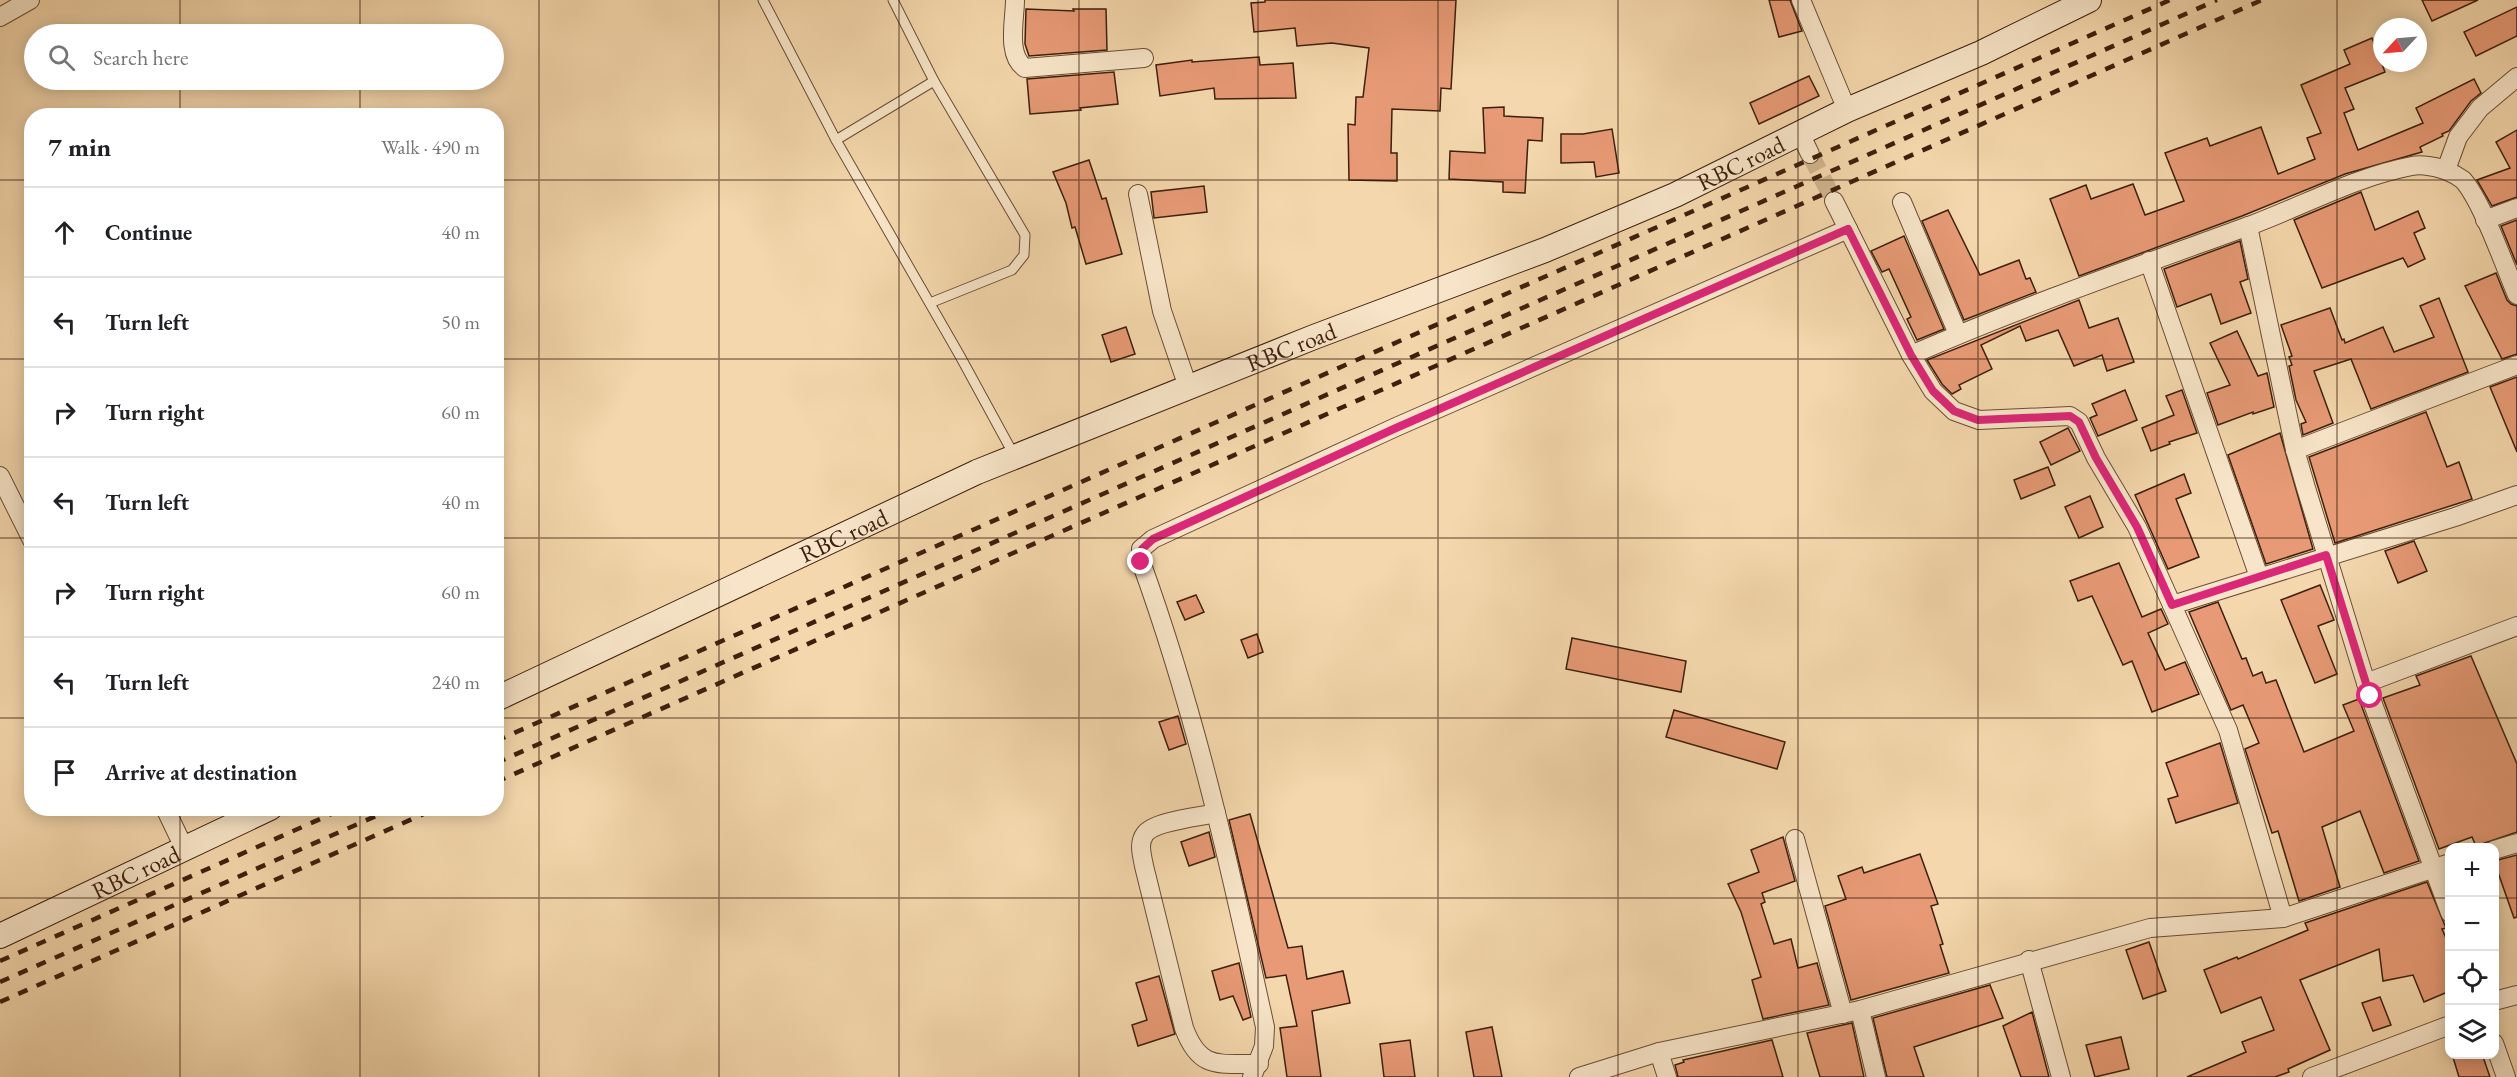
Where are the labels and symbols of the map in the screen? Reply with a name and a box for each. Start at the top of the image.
north arrow [2373,18,2427,72]
street label: RBC road [1691,127,1790,197]
street label: RBC road [1241,314,1341,378]
street label: RBC road [794,501,893,569]
route end [1127,548,1153,574]
route start [2356,682,2382,708]
street label: RBC road [86,837,186,906]

